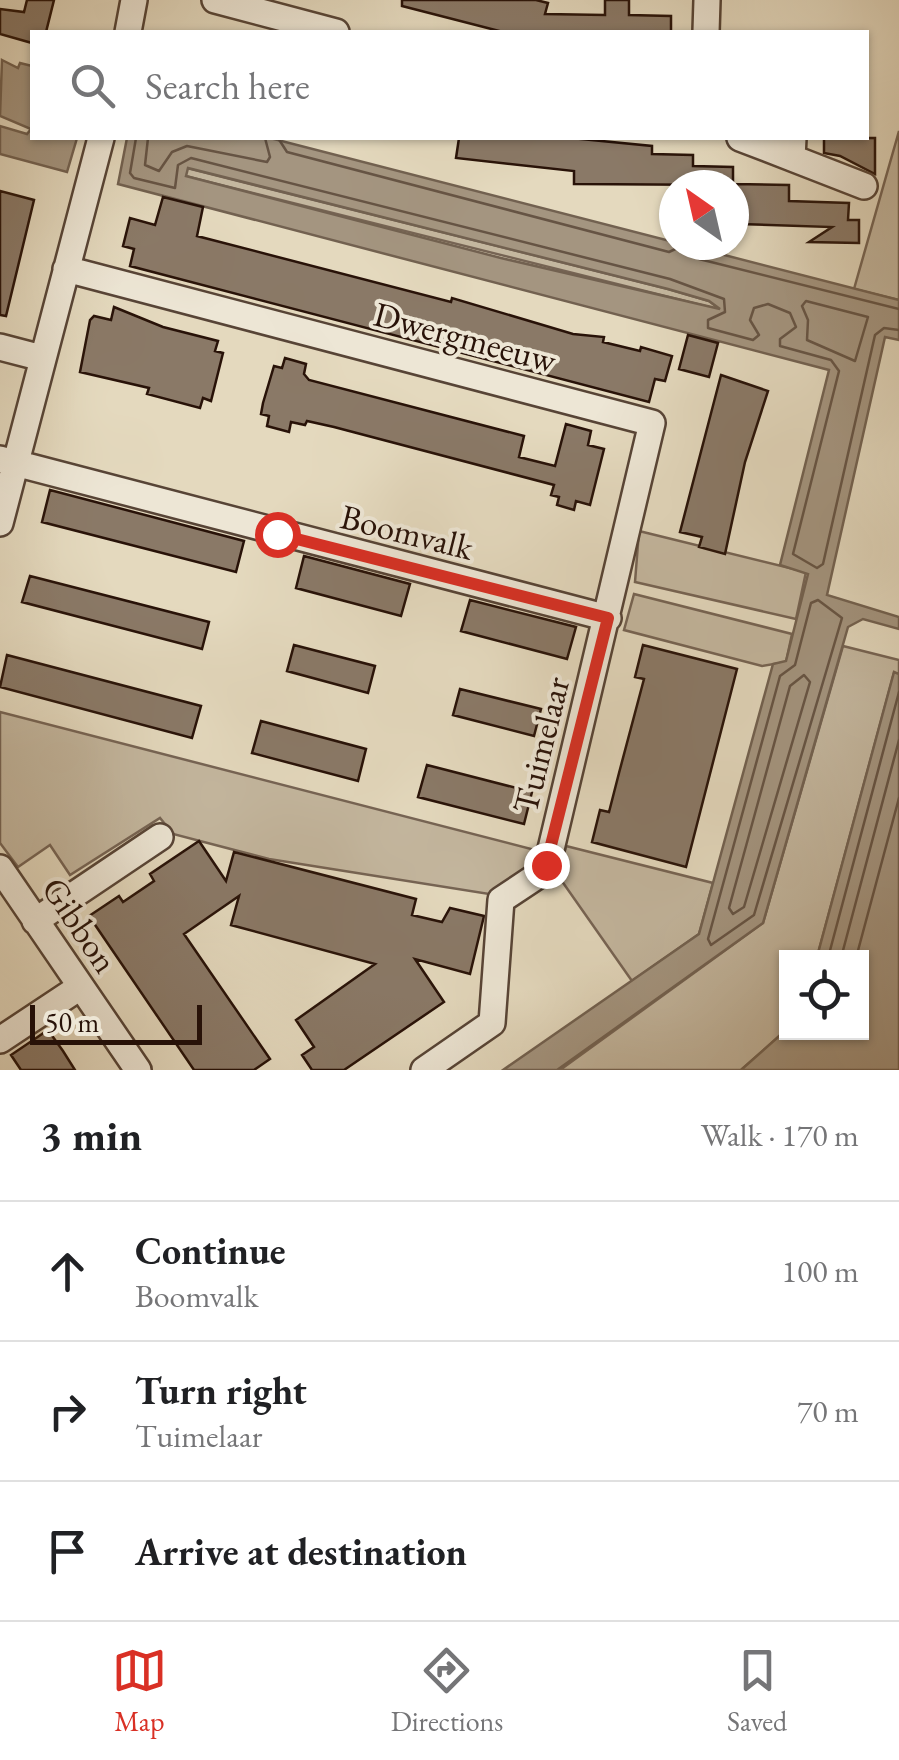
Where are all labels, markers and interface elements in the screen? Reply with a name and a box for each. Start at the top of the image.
search box [30,30,869,140]
icon: search [65,58,120,113]
text: Search here [145,61,310,110]
north arrow [659,170,749,260]
street label: Dwergmeeuw [369,291,562,383]
street label: Boomvalk [336,493,479,570]
route start [255,512,301,558]
street label: Tuimelaar [502,672,579,818]
route end [524,843,570,889]
street label: Gibbon [32,868,129,981]
map controls [779,950,869,1040]
button: locate [779,950,869,1040]
scale bar [30,1000,202,1044]
text: 50 m [45,1004,99,1040]
text: 3 min [40,1108,142,1163]
text: Walk · 170 m [701,1114,859,1156]
text: Continue [135,1226,286,1275]
icon: ahead [40,1244,95,1299]
text: 100 m [782,1250,859,1292]
text: Boomvalk [135,1275,259,1317]
text: Turn right [135,1366,307,1415]
icon: right [40,1384,95,1439]
text: 70 m [797,1390,859,1432]
text: Tuimelaar [135,1415,262,1457]
icon: arrive [40,1524,95,1579]
text: Arrive at destination [135,1527,467,1576]
tab: Map [112,1643,167,1739]
tab: Directions [391,1643,503,1739]
tab: Saved [727,1643,787,1739]

